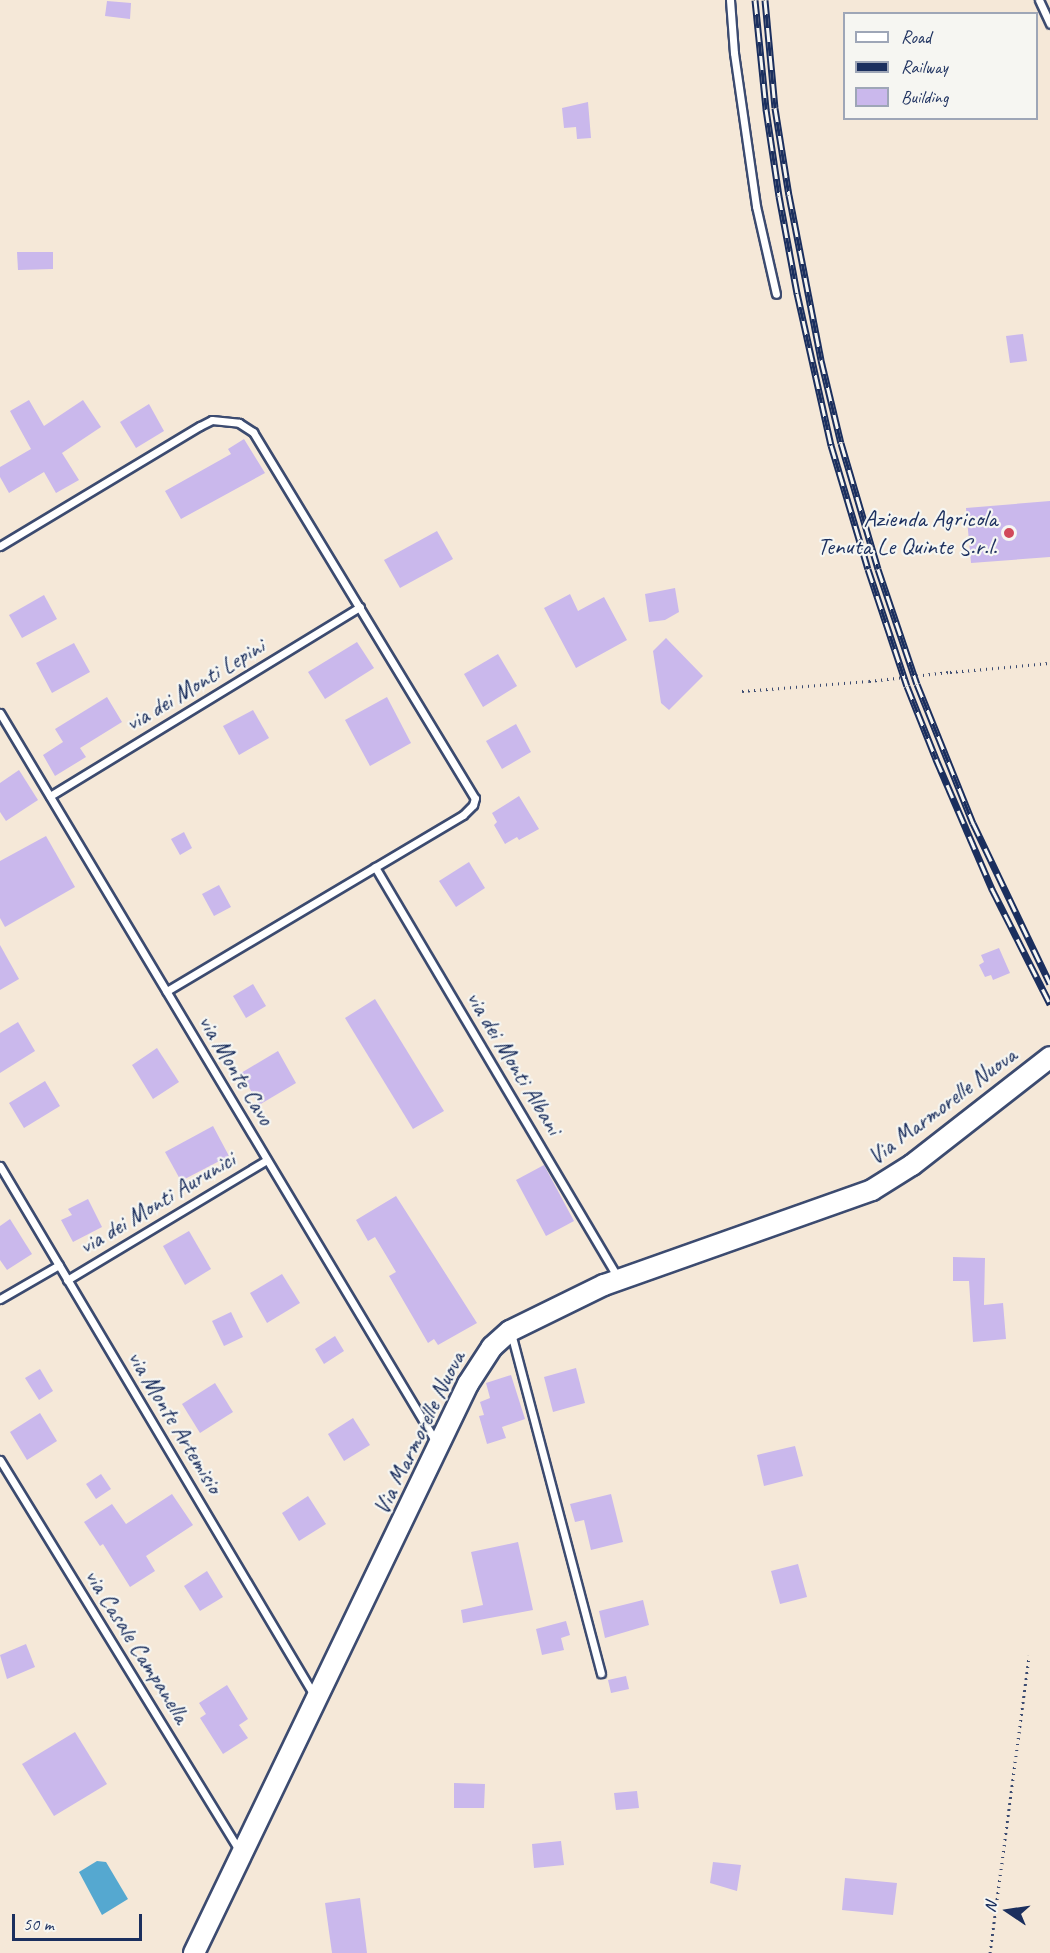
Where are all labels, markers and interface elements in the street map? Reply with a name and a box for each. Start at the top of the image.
legend [843,12,1038,120]
text: Road [901,26,931,48]
text: Railway [901,56,948,78]
text: Building [901,86,948,108]
place label: Azienda Agricola Tenuta Le Quinte S.r.l. [817,505,997,561]
marker: Azienda Agricola Tenuta Le Quinte S.r.l. [1002,526,1016,540]
street label: via dei Monti Lepini [120,632,270,738]
street label: via dei Monti Albani [460,986,568,1140]
street label: via Monte Cavo [192,1009,280,1131]
street label: Via Marmorelle Nuova [862,1041,1022,1171]
street label: via dei Monti Aurunici [74,1145,240,1261]
street label: via Monte Artemisio [121,1345,229,1499]
street label: Via Marmorelle Nuova [367,1346,471,1520]
street label: via Casale Campanella [78,1564,196,1728]
north arrow [978,1881,1038,1941]
text: N [980,1900,1001,1914]
scale bar [15,1902,146,1940]
text: 50 m [23,1913,54,1935]

